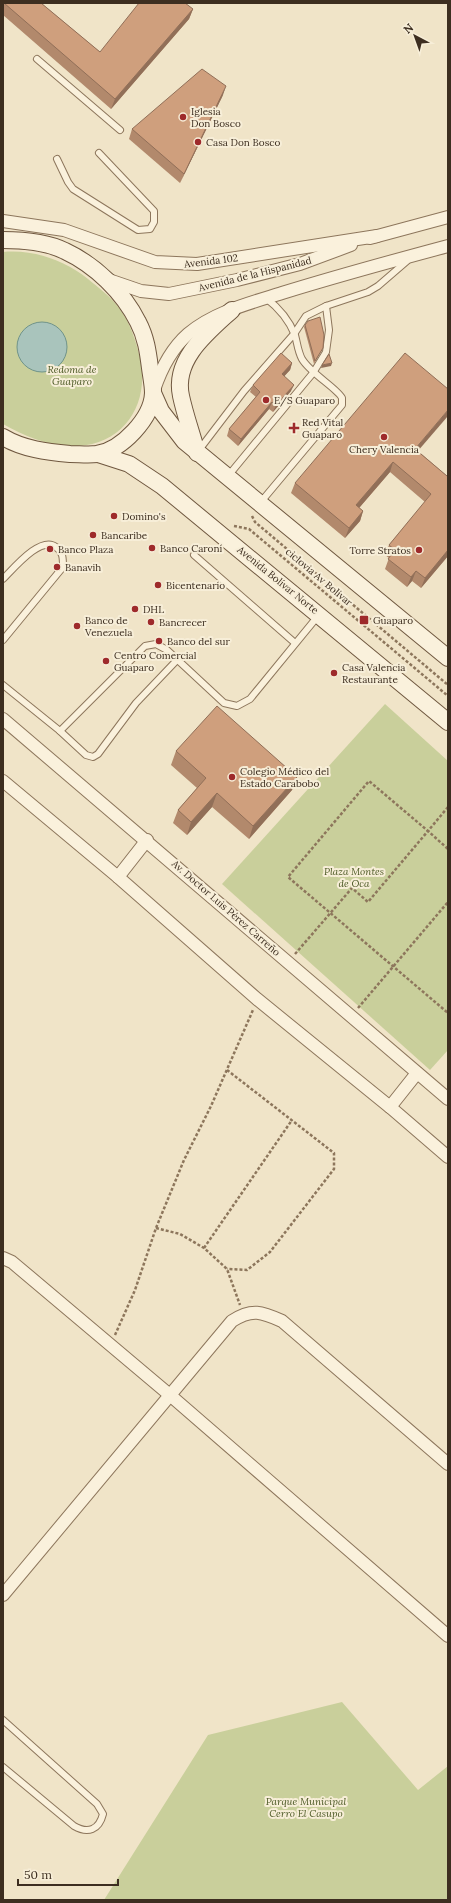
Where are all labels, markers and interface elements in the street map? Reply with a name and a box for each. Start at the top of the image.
north arrow [395,16,435,56]
text: N [401,20,417,37]
place label: Iglesia Don Bosco [191,105,241,130]
marker: Iglesia Don Bosco [178,112,188,122]
place label: Casa Don Bosco [206,136,281,149]
marker: Casa Don Bosco [193,137,203,147]
street label: Avenida 102 [182,251,239,271]
street label: Avenida de la Hispanidad [196,254,313,295]
park label: Redoma de Guaparo [48,363,97,388]
place label: E/S Guaparo [274,394,335,407]
marker: E/S Guaparo [261,395,271,405]
place label: Red Vital Guaparo [302,416,344,441]
marker: Red Vital Guaparo [289,423,299,433]
marker: Chery Valencia [379,432,389,442]
place label: Chery Valencia [349,443,419,456]
place label: Domino's [122,510,166,523]
marker: Domino's [109,511,119,521]
place label: Bancaribe [101,529,148,542]
marker: Bancaribe [88,530,98,540]
place label: Banco Caroní [160,542,223,555]
place label: Banco Plaza [58,543,113,556]
marker: Banco Caroní [147,543,157,553]
street label: Avenida Bolívar Norte [234,543,322,617]
marker: Banco Plaza [45,544,55,554]
place label: Torre Stratos [349,544,411,557]
street label: ciclovia Av Bolivar [283,545,356,609]
marker: Torre Stratos [414,545,424,555]
place label: Banavih [65,561,101,574]
marker: Banavih [52,562,62,572]
place label: Bicentenario [166,579,225,592]
marker: Bicentenario [153,580,163,590]
place label: DHL [143,603,164,616]
marker: DHL [130,604,140,614]
place label: Banco de Venezuela [84,614,132,639]
marker: Guaparo [358,614,370,626]
place label: Guaparo [373,614,413,627]
place label: Bancrecer [159,616,207,629]
marker: Bancrecer [146,617,156,627]
marker: Banco de Venezuela [72,621,82,631]
place label: Banco del sur [167,635,231,648]
marker: Banco del sur [154,636,164,646]
place label: Centro Comercial Guaparo [114,649,197,674]
marker: Centro Comercial Guaparo [101,656,111,666]
place label: Casa Valencia Restaurante [342,661,406,686]
marker: Casa Valencia Restaurante [329,668,339,678]
place label: Colegio Médico del Estado Carabobo [240,765,329,790]
marker: Colegio Médico del Estado Carabobo [227,772,237,782]
street label: Av. Doctor Luis Pérez Carreño [168,857,283,959]
park label: Plaza Montes de Oca [324,865,384,890]
park label: Parque Municipal Cerro El Casupo [266,1795,347,1820]
scale bar [18,1861,118,1887]
text: 50 m [24,1867,52,1882]

